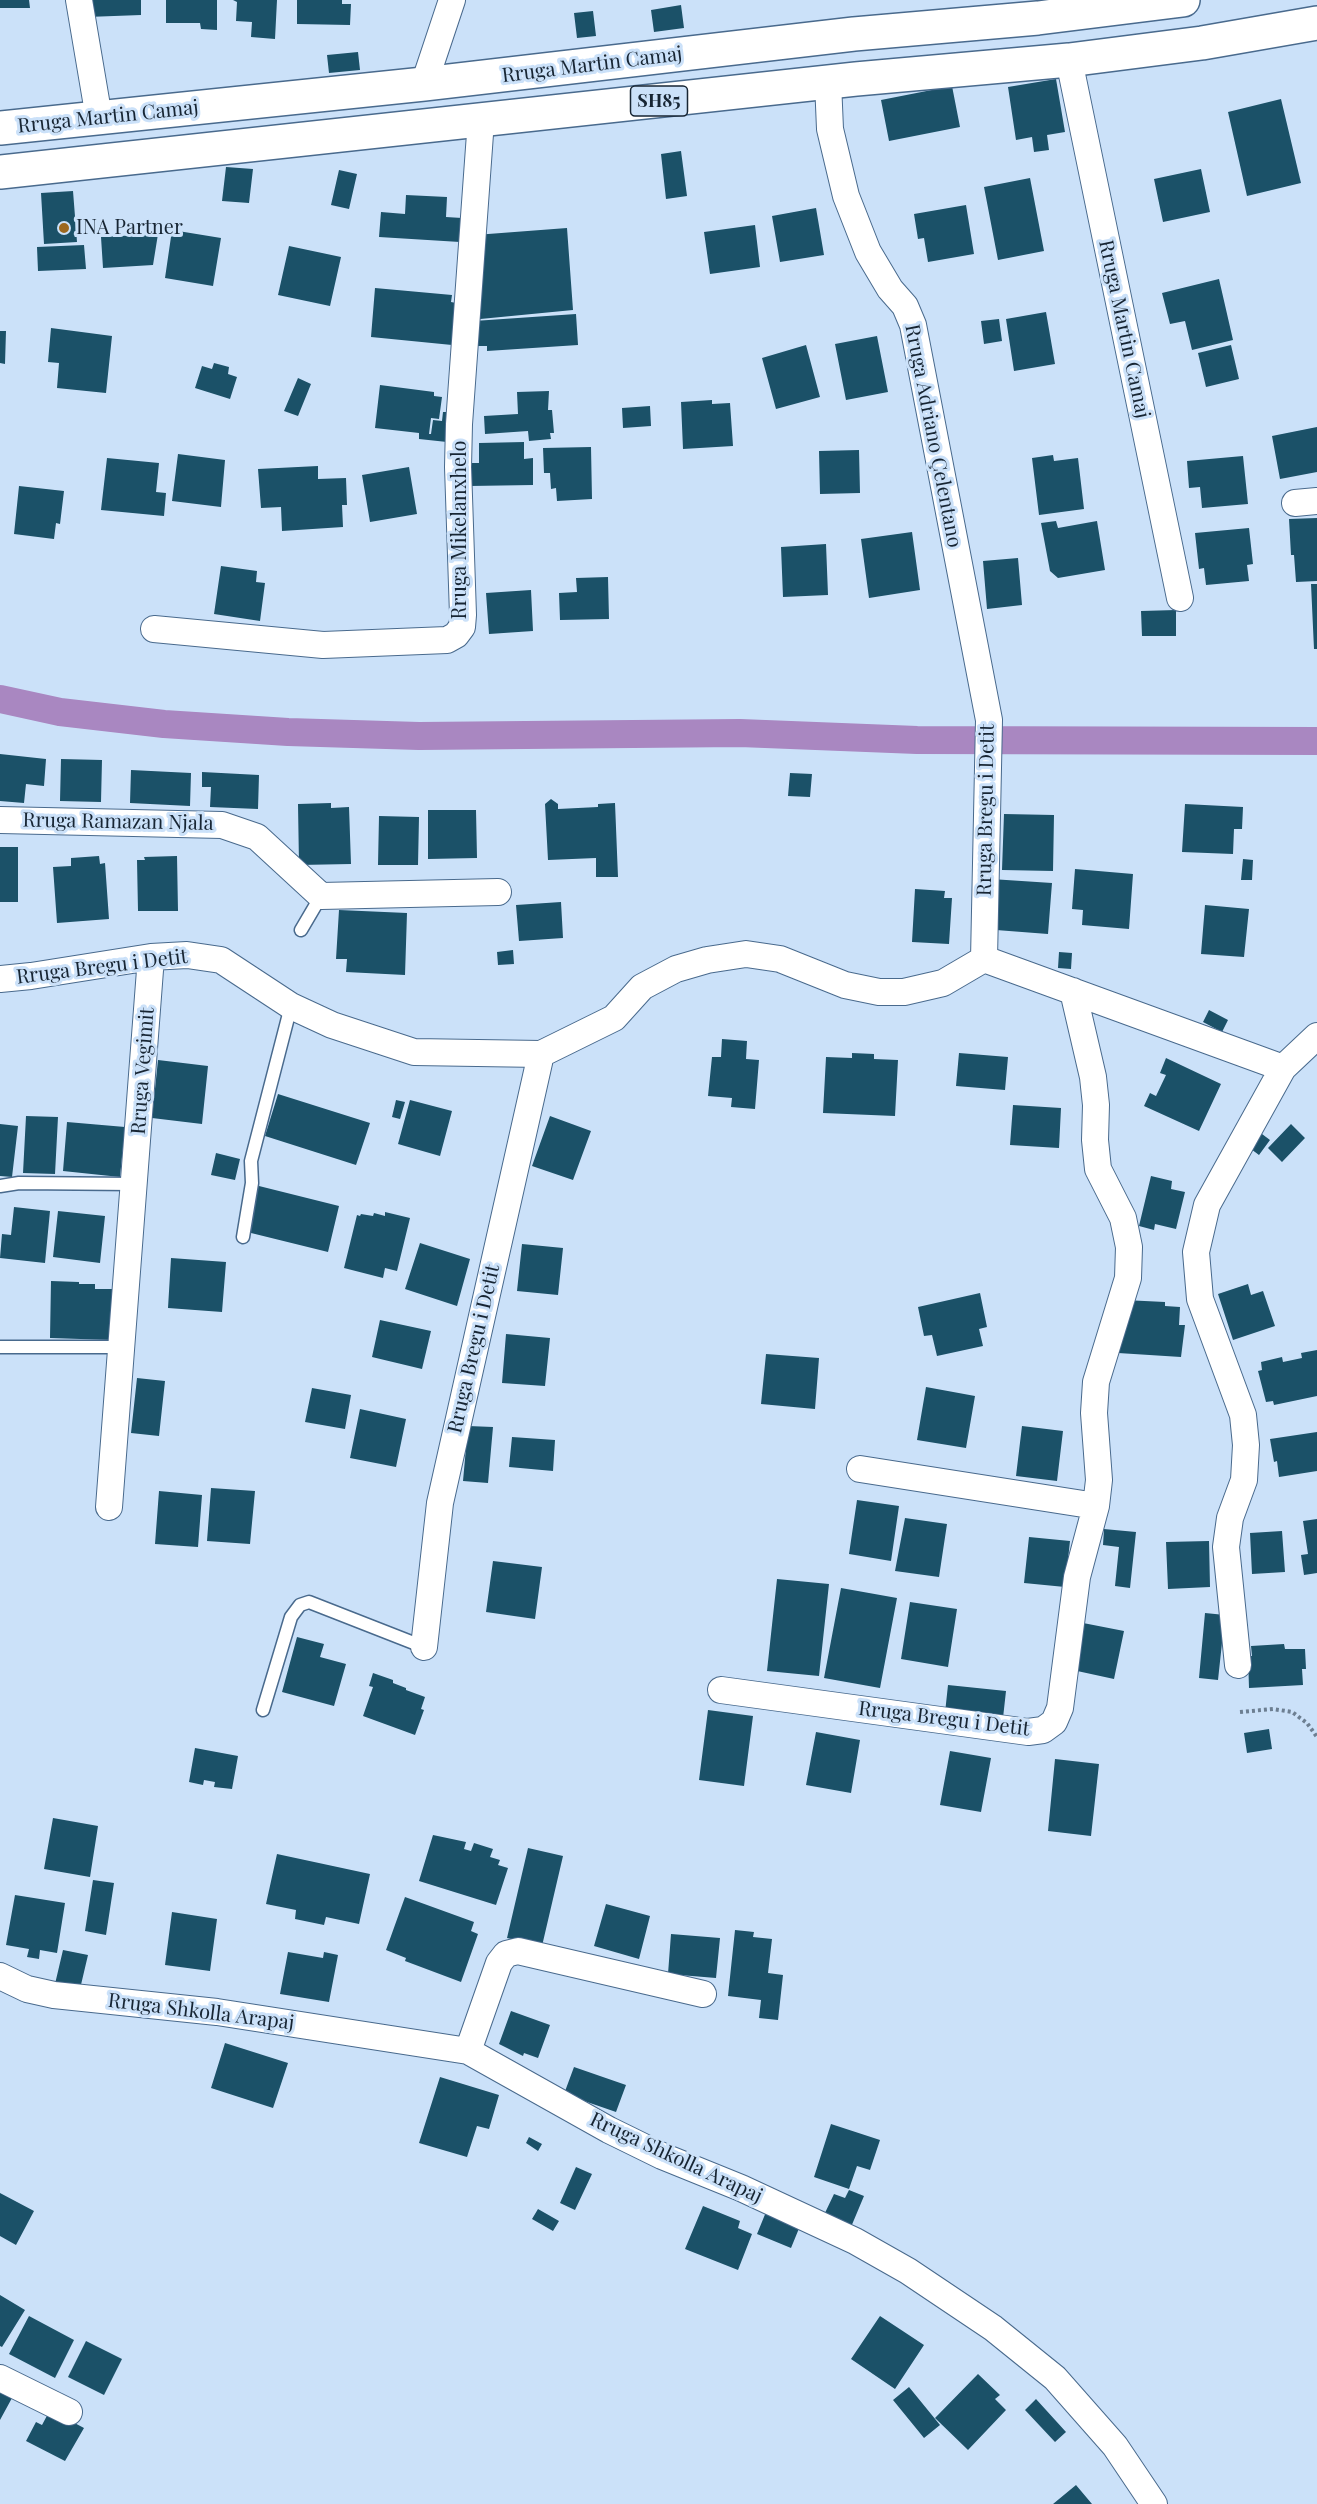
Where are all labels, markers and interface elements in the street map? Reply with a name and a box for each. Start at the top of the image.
street label: Rruga Martin Camaj [500,42,684,88]
road number: SH85 [630,86,688,116]
street label: Rruga Martin Camaj [16,96,200,138]
place label: INA Partner [76,216,183,240]
marker: INA Partner [57,221,71,235]
street label: Rruga Martin Camaj [1093,238,1155,420]
street label: Rruga Adriano Çelentano [900,322,966,550]
street label: Rruga Mikelanxhelo [448,441,472,619]
street label: Rruga Bregu i Detit [972,724,1000,896]
street label: Rruga Ramazan Njala [22,808,214,836]
street label: Rruga Bregu i Detit [15,945,189,989]
street label: Rruga Vegimit [127,1007,159,1135]
street label: Rruga Bregu i Detit [443,1262,505,1436]
street label: Rruga Bregu i Detit [857,1697,1031,1741]
street label: Rruga Shkolla Arapaj [107,1989,295,2035]
street label: Rruga Shkolla Arapaj [586,2108,766,2208]

